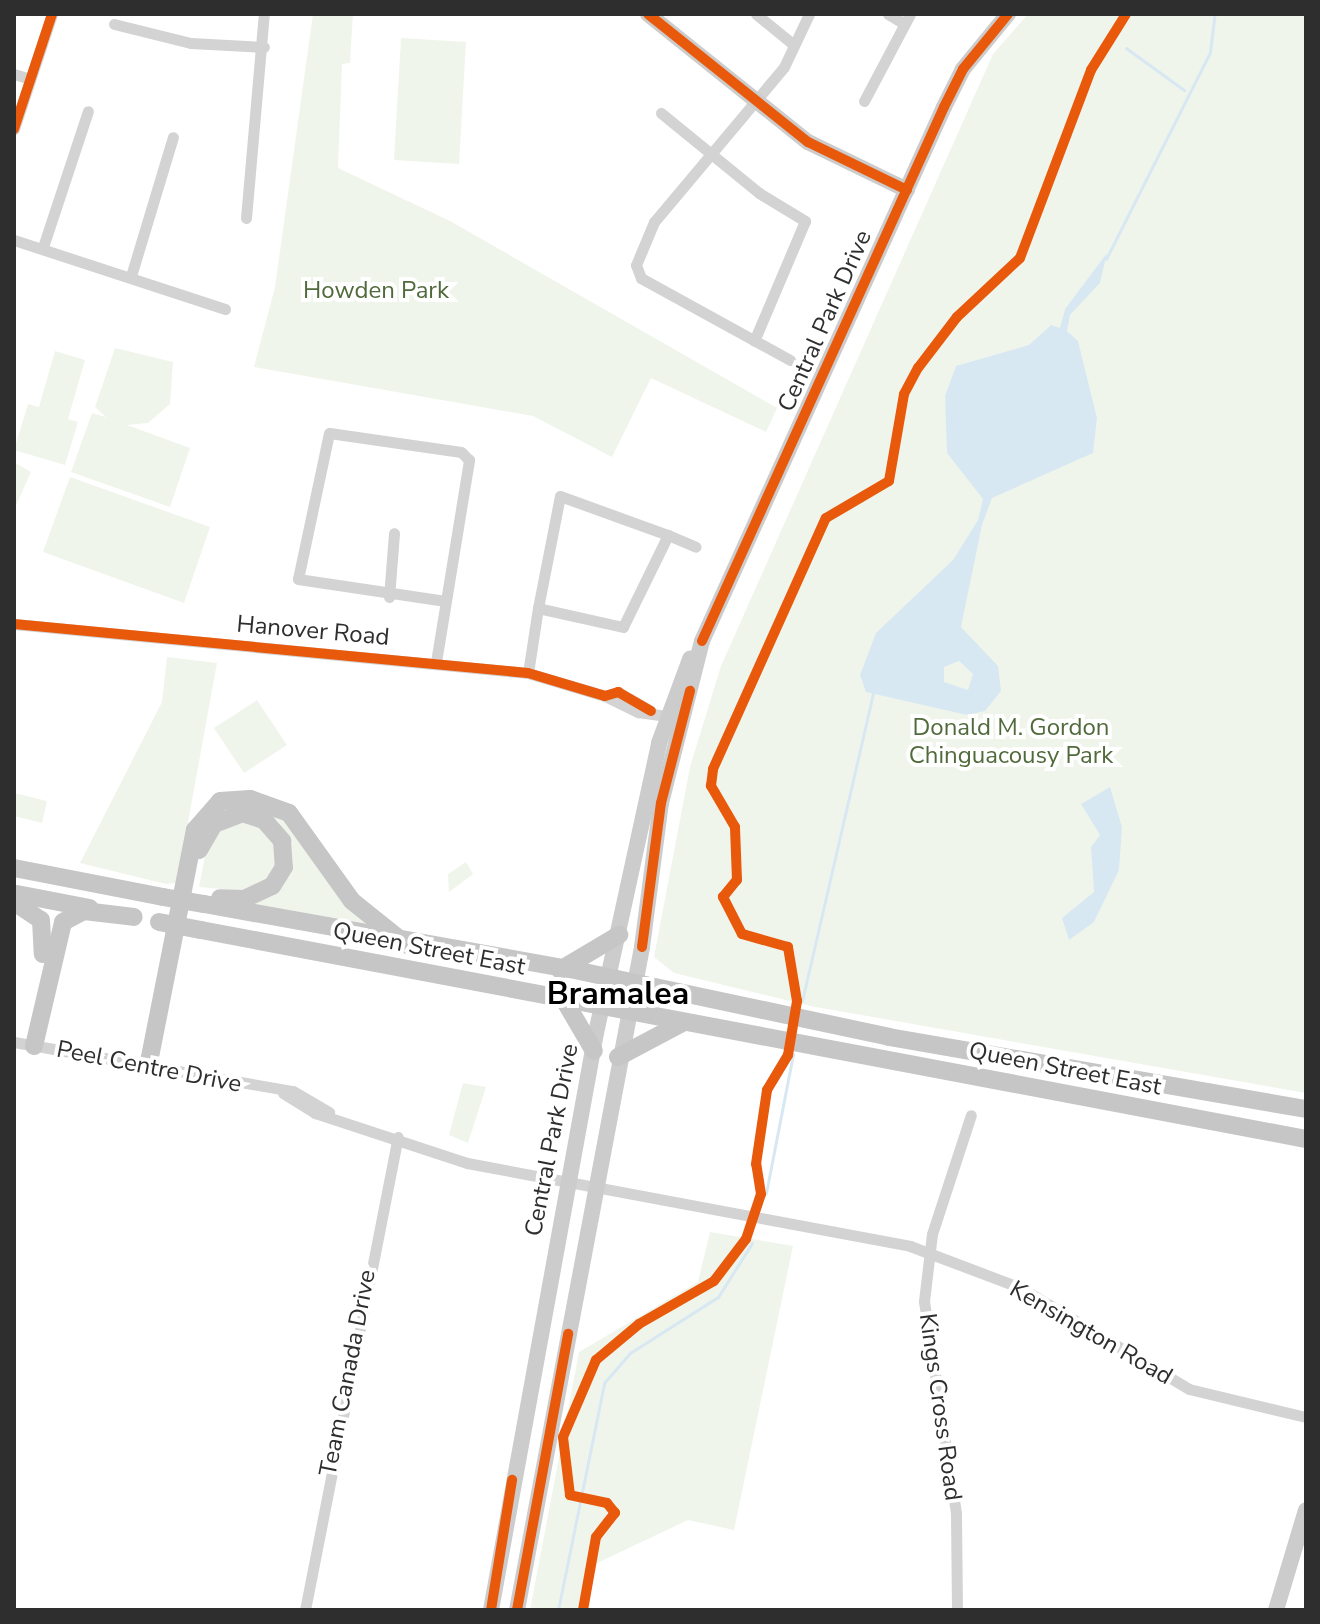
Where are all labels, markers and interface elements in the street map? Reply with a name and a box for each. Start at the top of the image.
street label: Central Park Drive [772,226,878,416]
park label: Howden Park [303,277,449,305]
street label: Hanover Road [235,610,391,652]
park label: Donald M. Gordon Chinguacousy Park [909,714,1113,770]
street label: Queen Street East [330,916,528,982]
district label: Bramalea [547,975,689,1013]
street label: Peel Centre Drive [54,1035,244,1099]
street label: Queen Street East [966,1036,1164,1102]
street label: Central Park Drive [519,1041,585,1239]
street label: Team Canada Drive [314,1267,382,1479]
street label: Kensington Road [1004,1275,1178,1391]
street label: Kings Cross Road [913,1311,967,1503]

